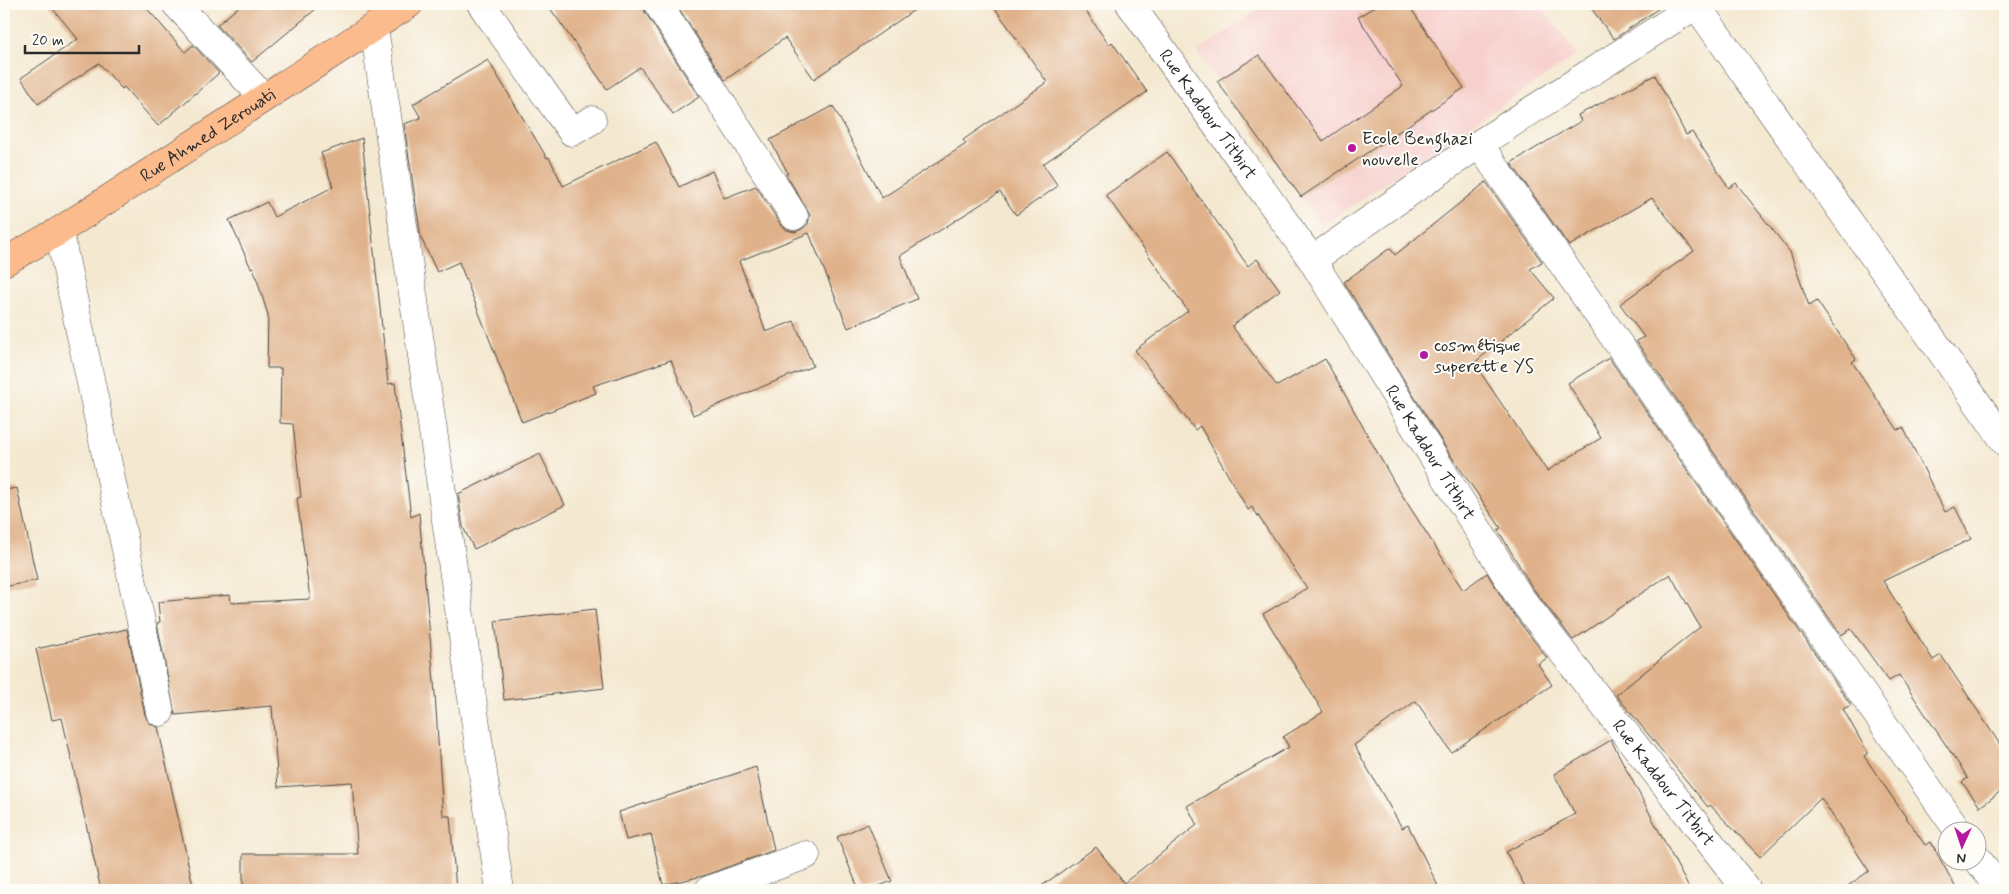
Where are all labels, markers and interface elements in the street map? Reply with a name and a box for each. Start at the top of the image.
scale bar [25,22,139,54]
text: 20 m [32,31,64,51]
street label: Rue Kaddour Titbirt [1153,45,1262,184]
street label: Rue Ahmed Zerouati [136,83,280,188]
place label: Ecole Benghazi nouvelle [1362,127,1473,172]
marker: Ecole Benghazi nouvelle [1346,142,1358,154]
place label: cosmétique superette YS [1434,334,1534,379]
marker: cosmétique superette YS [1418,349,1430,361]
street label: Rue Kaddour Titbirt [1379,381,1480,525]
street label: Rue Kaddour Titbirt [1606,715,1720,852]
north arrow [1936,822,1986,872]
text: N [1956,849,1967,867]

